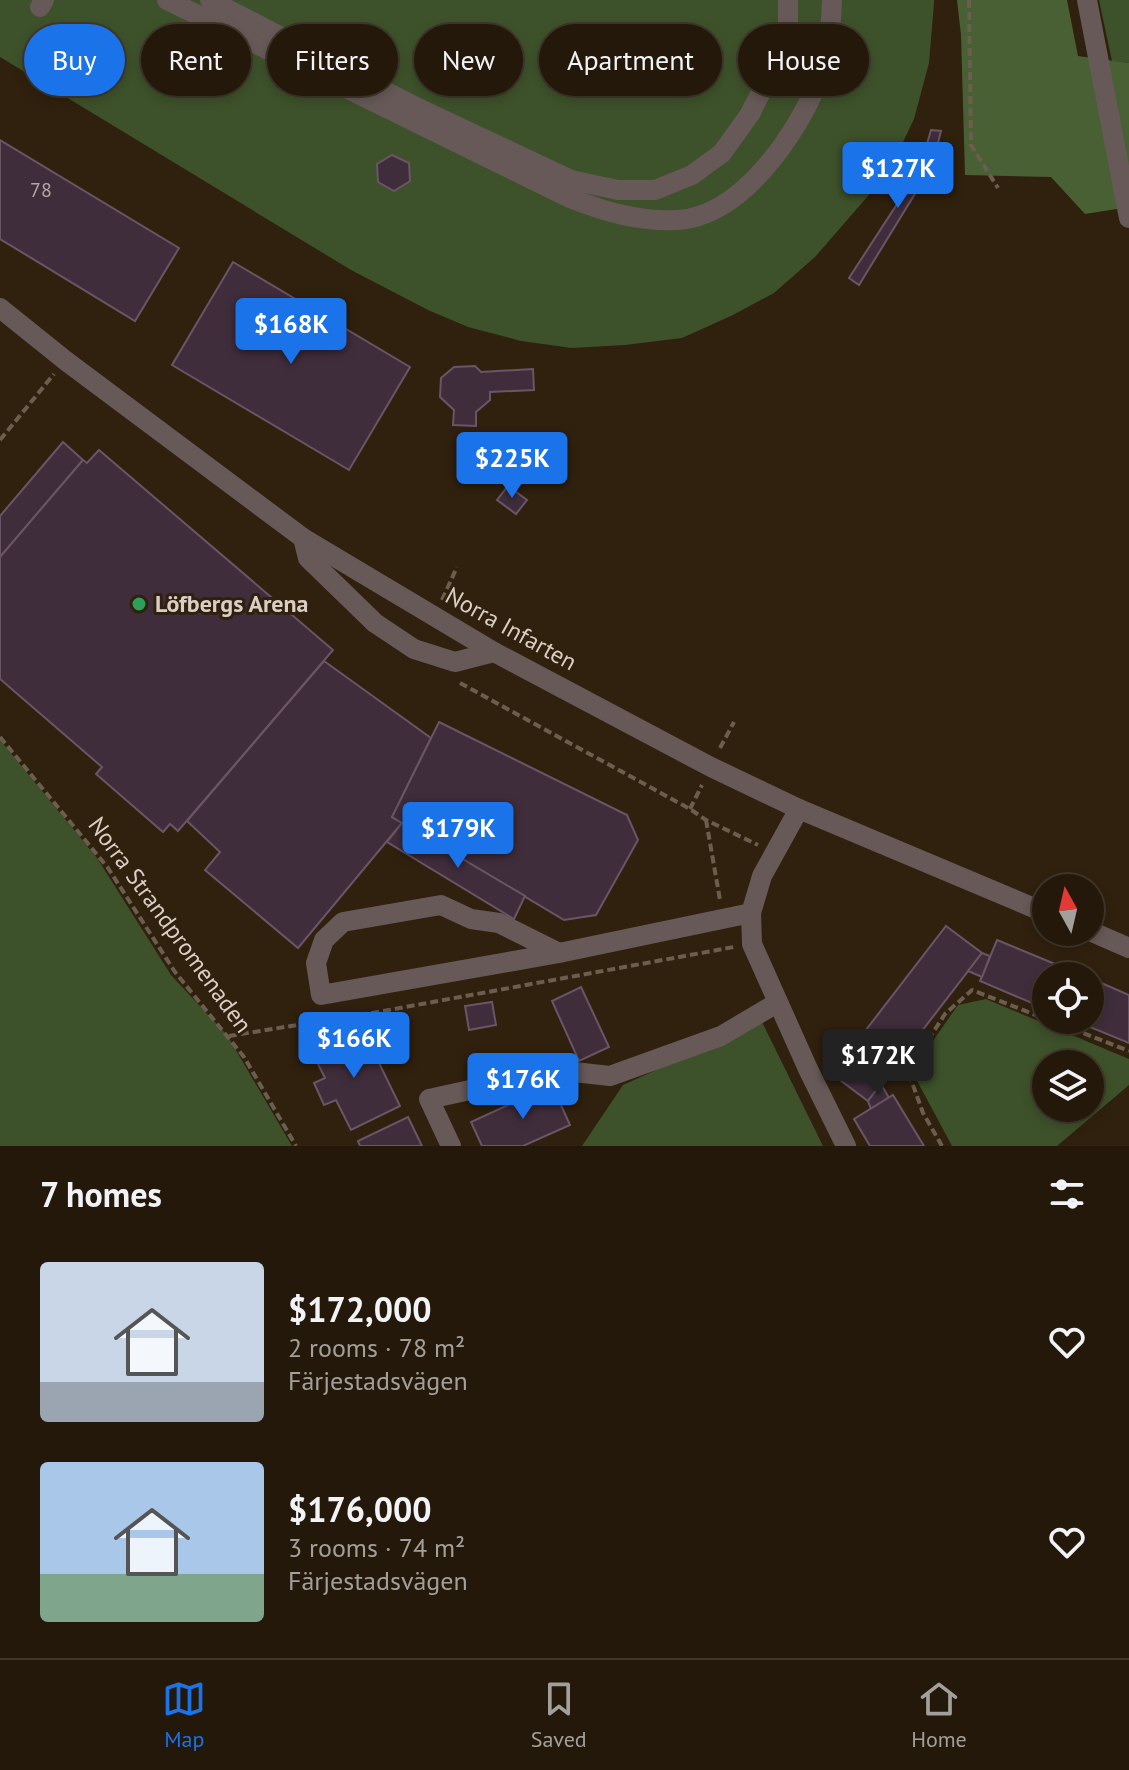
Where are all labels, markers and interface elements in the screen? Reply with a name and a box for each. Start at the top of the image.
chip: Buy [24,24,125,96]
chip: Rent [141,24,251,96]
chip: Filters [267,24,398,96]
chip: New [414,24,523,96]
chip: Apartment [539,24,722,96]
chip: House [738,24,869,96]
pin: $127K [842,142,954,210]
text: $127K [860,151,936,184]
house number: 78 [30,177,52,203]
pin: $168K [235,298,347,366]
text: $168K [253,307,329,340]
pin: $225K [456,432,568,500]
text: $225K [474,441,550,474]
street label: Norra Infarten [440,580,582,677]
place label: Löfbergs Arena [155,588,309,619]
marker: Löfbergs Arena [130,595,148,613]
pin: $179K [402,802,514,870]
street label: Norra Strandpromenaden [82,811,259,1039]
text: $179K [420,811,496,844]
north arrow [1032,874,1104,946]
map controls [1032,874,1104,1122]
button: locate [1032,962,1104,1034]
pin: $166K [298,1012,410,1080]
text: $166K [316,1021,392,1054]
pin: $172K [822,1029,934,1097]
text: $172K [840,1038,916,1071]
button: layers [1032,1050,1104,1122]
pin: $176K [467,1053,579,1121]
text: $176K [485,1062,561,1095]
text: 7 homes [40,1172,162,1216]
icon: filters [1045,1172,1089,1216]
text: $172,000 [288,1287,432,1331]
icon: home [104,1294,200,1390]
icon: heart [1045,1320,1089,1364]
text: 2 rooms · 78 m² [288,1331,465,1364]
text: Färjestadsvägen [288,1364,468,1397]
text: $176,000 [288,1487,432,1531]
icon: home [104,1494,200,1590]
icon: heart [1045,1520,1089,1564]
text: 3 rooms · 74 m² [288,1531,465,1564]
text: Färjestadsvägen [288,1564,468,1597]
tab: Map [162,1677,206,1753]
tab: Saved [531,1677,587,1753]
tab: Home [911,1677,967,1753]

